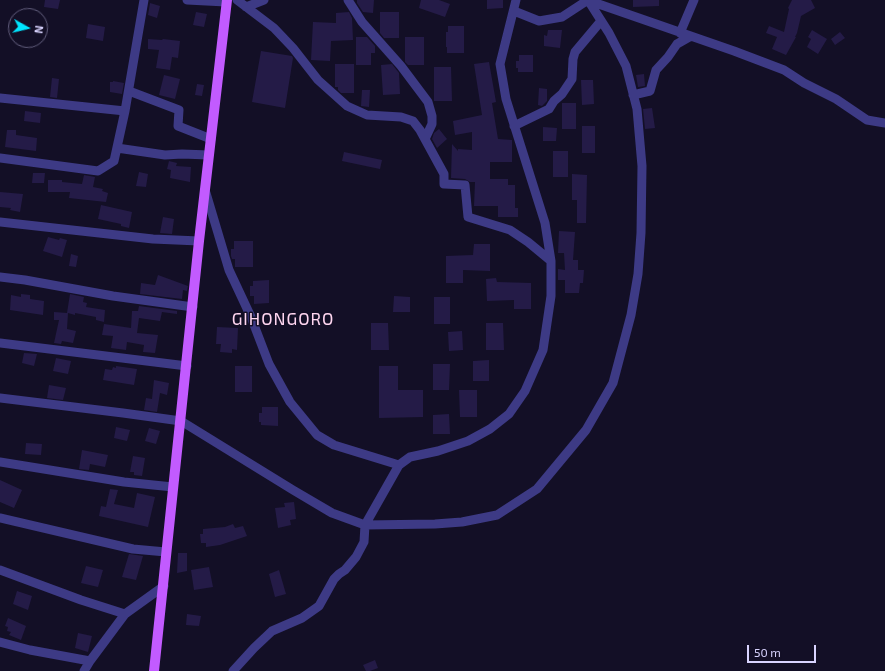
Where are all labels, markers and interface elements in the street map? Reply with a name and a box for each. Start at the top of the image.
north arrow [8,8,48,48]
text: N [32,25,46,34]
district label: GIHONGORO [232,309,334,329]
scale bar [749,637,818,663]
text: 50 m [754,645,781,659]

